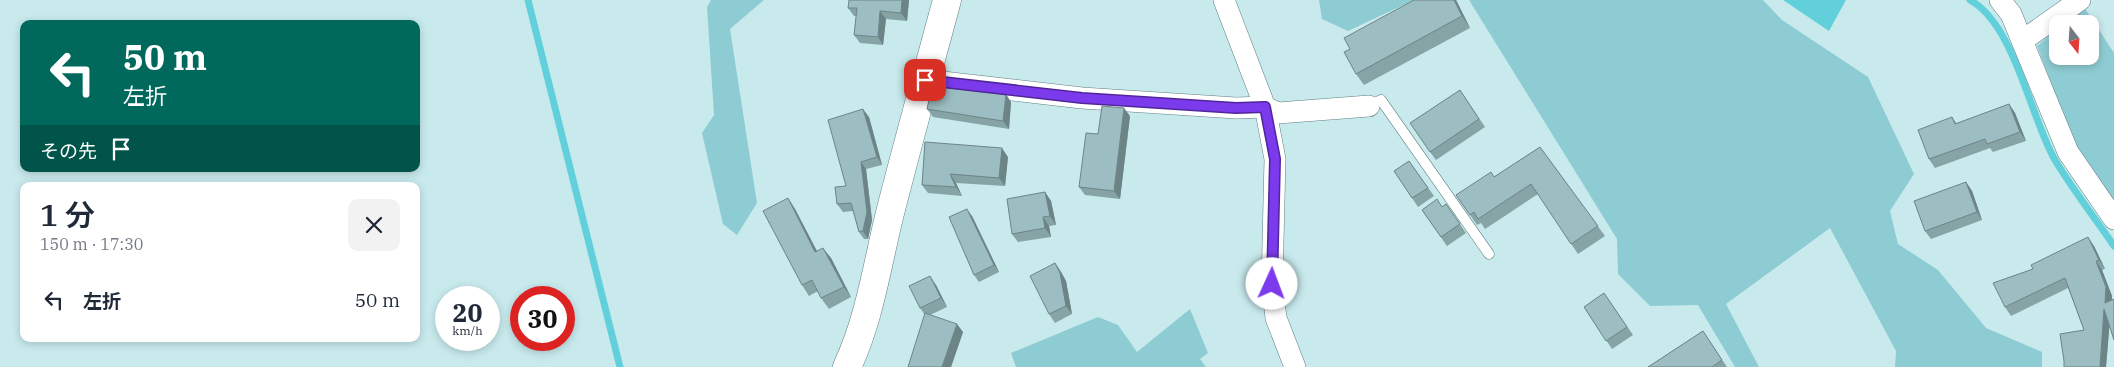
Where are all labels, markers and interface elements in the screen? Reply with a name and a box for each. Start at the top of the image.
north arrow [2049,15,2099,65]
map controls [2049,15,2099,65]
text: 50 m [123,34,207,80]
icon: left [40,40,105,105]
pin [904,59,946,101]
icon: arrive [911,66,939,94]
text: 左折 [123,81,167,110]
icon: arrive [107,135,135,163]
text: その先 [40,139,97,163]
text: 1 分 [40,195,95,234]
button: close [348,199,400,251]
text: 150 m · 17:30 [40,234,143,254]
position arrow [1245,257,1297,309]
icon: left [40,286,68,314]
speed limit sign: 30 [510,286,575,351]
text: 50 m [355,288,400,312]
text: 左折 [83,289,121,313]
text: 20 [452,296,483,329]
text: km/h [452,323,483,338]

